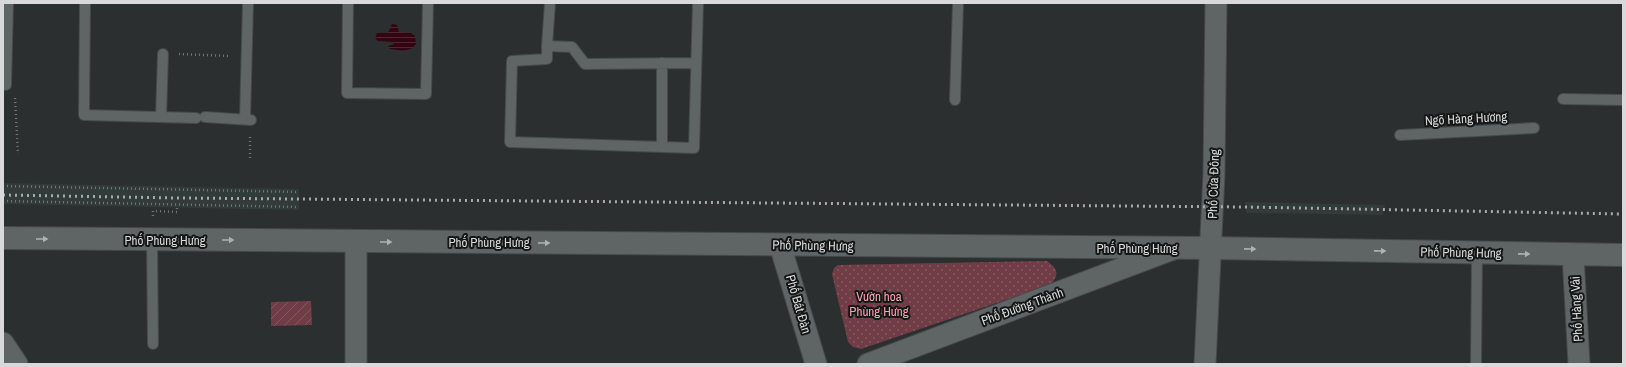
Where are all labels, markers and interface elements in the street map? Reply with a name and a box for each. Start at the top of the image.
street label: Ngõ Hàng Hương [1424,108,1508,129]
street label: Phố Cửa Đông [1204,149,1223,219]
street label: Phố Phùng Hưng [124,232,206,249]
street label: Phố Phùng Hưng [448,234,530,251]
one-way arrow [36,236,49,242]
street label: Phố Phùng Hưng [772,236,854,255]
one-way arrow [222,237,235,243]
one-way arrow [380,239,393,245]
one-way arrow [538,240,551,246]
street label: Phố Phùng Hưng [1096,240,1178,257]
street label: Phố Phùng Hưng [1420,243,1502,262]
one-way arrow [1244,246,1257,252]
one-way arrow [1374,248,1387,254]
one-way arrow [1518,250,1530,257]
street label: Phố Bát Đàn [782,273,815,336]
street label: Phố Hàng Vải [1566,276,1587,342]
street label: Phố Đường Thành [979,284,1066,329]
park label: Vườn hoa Phùng Hưng [849,288,909,320]

